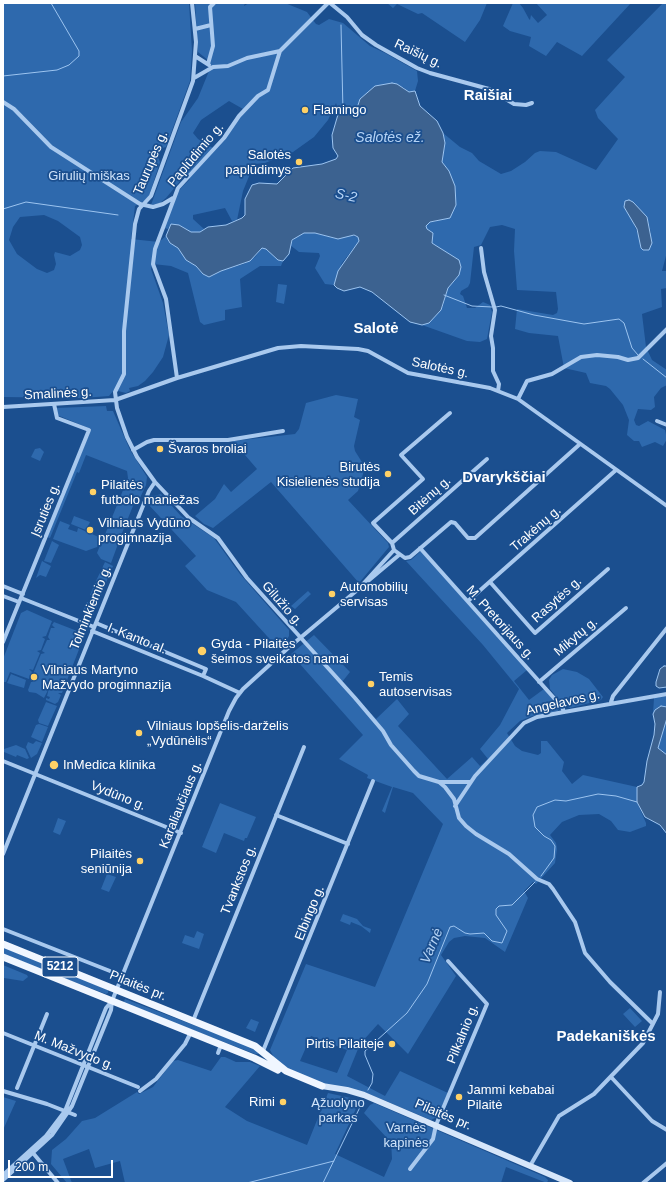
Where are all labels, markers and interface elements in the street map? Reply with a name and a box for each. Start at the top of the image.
street label: Raišių g. [392,36,444,72]
district label: Raišiai [464,87,512,105]
place label: Flamingo [313,102,366,118]
marker: Flamingo [300,105,310,115]
street label: Paplūdimio g. [165,120,227,190]
street label: Taurupės g. [131,129,171,197]
water label: Salotės ež. [355,130,425,146]
place label: Salotės paplūdimys [225,147,291,178]
marker: Salotės paplūdimys [294,157,304,167]
park label: Girulių miškas [48,168,130,184]
water label: S-2 [334,186,358,206]
district label: Salotė [353,320,399,338]
street label: Salotės g. [410,354,470,382]
street label: Smalinės g. [24,384,92,404]
place label: Švaros broliai [168,441,247,457]
marker: Švaros broliai [155,444,165,454]
place label: Birutės Kisielienės studija [277,459,380,490]
marker: Birutės Kisielienės studija [383,469,393,479]
district label: Dvarykščiai [462,469,546,487]
street label: Bitėnų g. [406,473,454,519]
place label: Pilaitės futbolo maniežas [101,477,199,508]
street label: Įsruties g. [28,481,64,539]
marker: Pilaitės futbolo maniežas [88,487,98,497]
street label: Trakėnų g. [508,503,564,555]
place label: Vilniaus Vydūno progimnazija [98,515,191,546]
marker: Vilniaus Vydūno progimnazija [85,525,95,535]
street label: Tolminkiemio g. [67,564,115,652]
street label: Rasytės g. [529,574,585,626]
street label: Gilužio g. [258,578,306,630]
place label: Automobilių servisas [340,579,408,610]
street label: M. Pretorijaus g. [463,583,537,663]
marker: Automobilių servisas [327,589,337,599]
street label: Mikytų g. [551,614,601,660]
street label: I. Kanto al. [105,620,169,658]
place label: Gyda - Pilaitės šeimos sveikatos namai [211,636,349,667]
marker: Gyda - Pilaitės šeimos sveikatos namai [196,645,208,657]
place label: Vilniaus Martyno Mažvydo progimnazija [42,662,171,693]
place label: Temis autoservisas [379,669,452,700]
marker: Vilniaus Martyno Mažvydo progimnazija [29,672,39,682]
marker: Temis autoservisas [366,679,376,689]
street label: Angelavos g. [525,687,601,719]
place label: Vilniaus lopšelis-darželis „Vydūnėlis“ [147,718,288,749]
marker: Vilniaus lopšelis-darželis „Vydūnėlis“ [134,728,144,738]
place label: InMedica klinika [63,757,155,773]
marker: InMedica klinika [48,759,60,771]
street label: Karaliaučiaus g. [156,759,206,851]
street label: Vydūno g. [88,778,148,814]
street label: Tvankstos g. [218,843,260,917]
place label: Pilaitės seniūnija [81,846,132,877]
marker: Pilaitės seniūnija [135,856,145,866]
street label: Elbingo g. [292,883,328,943]
water label: Varnė [417,926,447,966]
road number: 5212 [42,957,78,977]
street label: Pilaitės pr. [107,968,169,1004]
street label: Pilkalnio g. [444,1002,482,1066]
street label: M. Mažvydo g. [32,1028,116,1074]
district label: Padekaniškės [556,1028,656,1046]
place label: Pirtis Pilaiteje [306,1036,384,1052]
marker: Pirtis Pilaiteje [387,1039,397,1049]
place label: Jammi kebabai Pilaitė [467,1082,554,1113]
marker: Jammi kebabai Pilaitė [454,1092,464,1102]
place label: Rimi [249,1094,275,1110]
park label: Ąžuolyno parkas [311,1095,365,1126]
street label: Pilaitės pr. [412,1096,474,1134]
marker: Rimi [278,1097,288,1107]
park label: Varnės kapinės [384,1120,428,1151]
scale bar [10,1152,115,1178]
text: 200 m [15,1160,48,1174]

